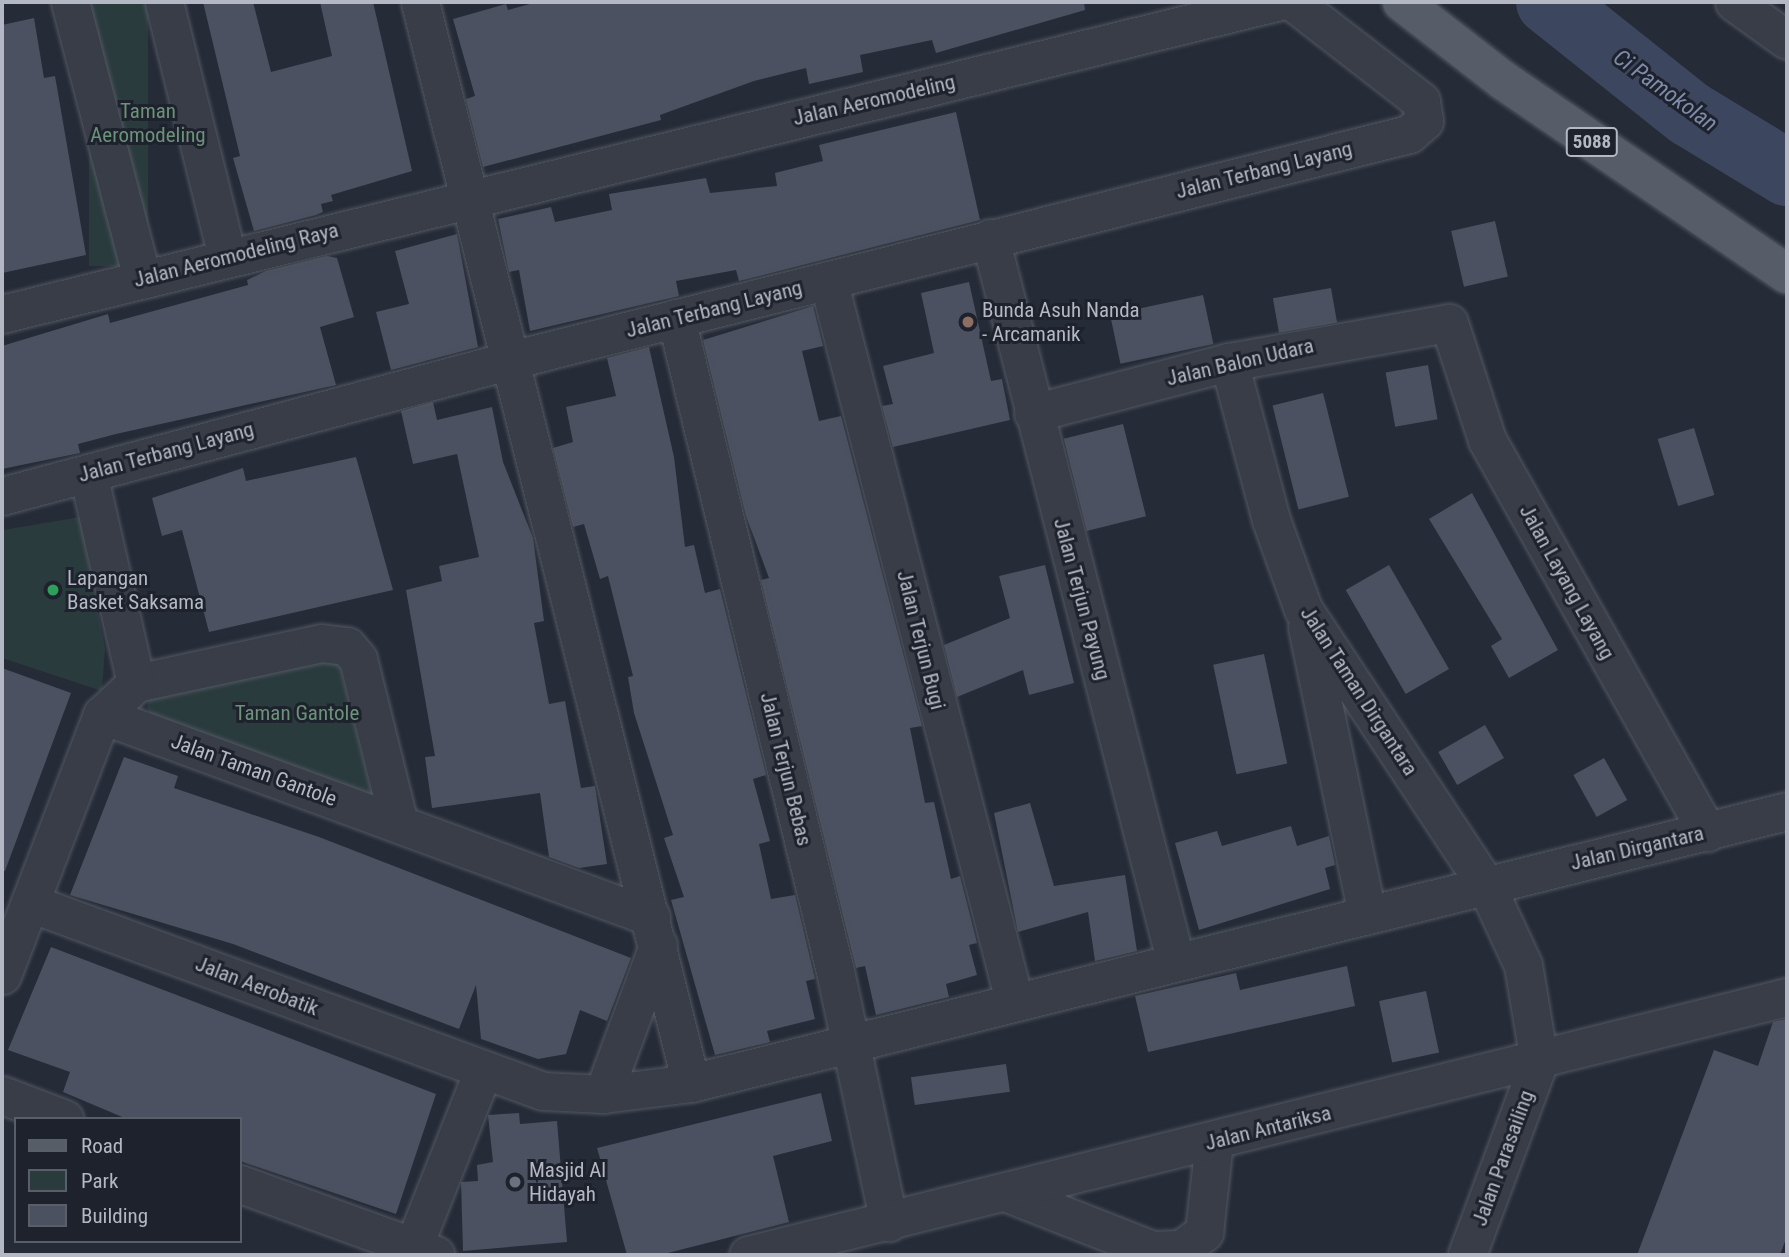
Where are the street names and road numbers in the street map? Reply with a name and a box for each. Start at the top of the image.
street label: Jalan Aeromodeling [791,69,957,131]
road number: 5088 [1566,126,1618,158]
street label: Jalan Terbang Layang [1173,136,1355,204]
street label: Jalan Aeromodeling Raya [131,217,341,293]
street label: Jalan Terbang Layang [623,275,805,343]
street label: Jalan Balon Udara [1164,333,1316,391]
street label: Jalan Terbang Layang [75,416,257,488]
street label: Jalan Layang Layang [1514,500,1620,664]
street label: Jalan Terjun Payung [1048,515,1116,683]
street label: Jalan Terjun Bugi [891,568,951,712]
street label: Jalan Taman Dirgantara [1295,602,1423,780]
street label: Jalan Terjun Bebas [755,690,817,848]
street label: Jalan Taman Gantole [168,728,340,812]
street label: Jalan Dirgantara [1568,820,1706,876]
street label: Jalan Aerobatik [192,951,322,1021]
street label: Jalan Parasailing [1467,1087,1539,1229]
street label: Jalan Antariksa [1202,1100,1334,1156]

